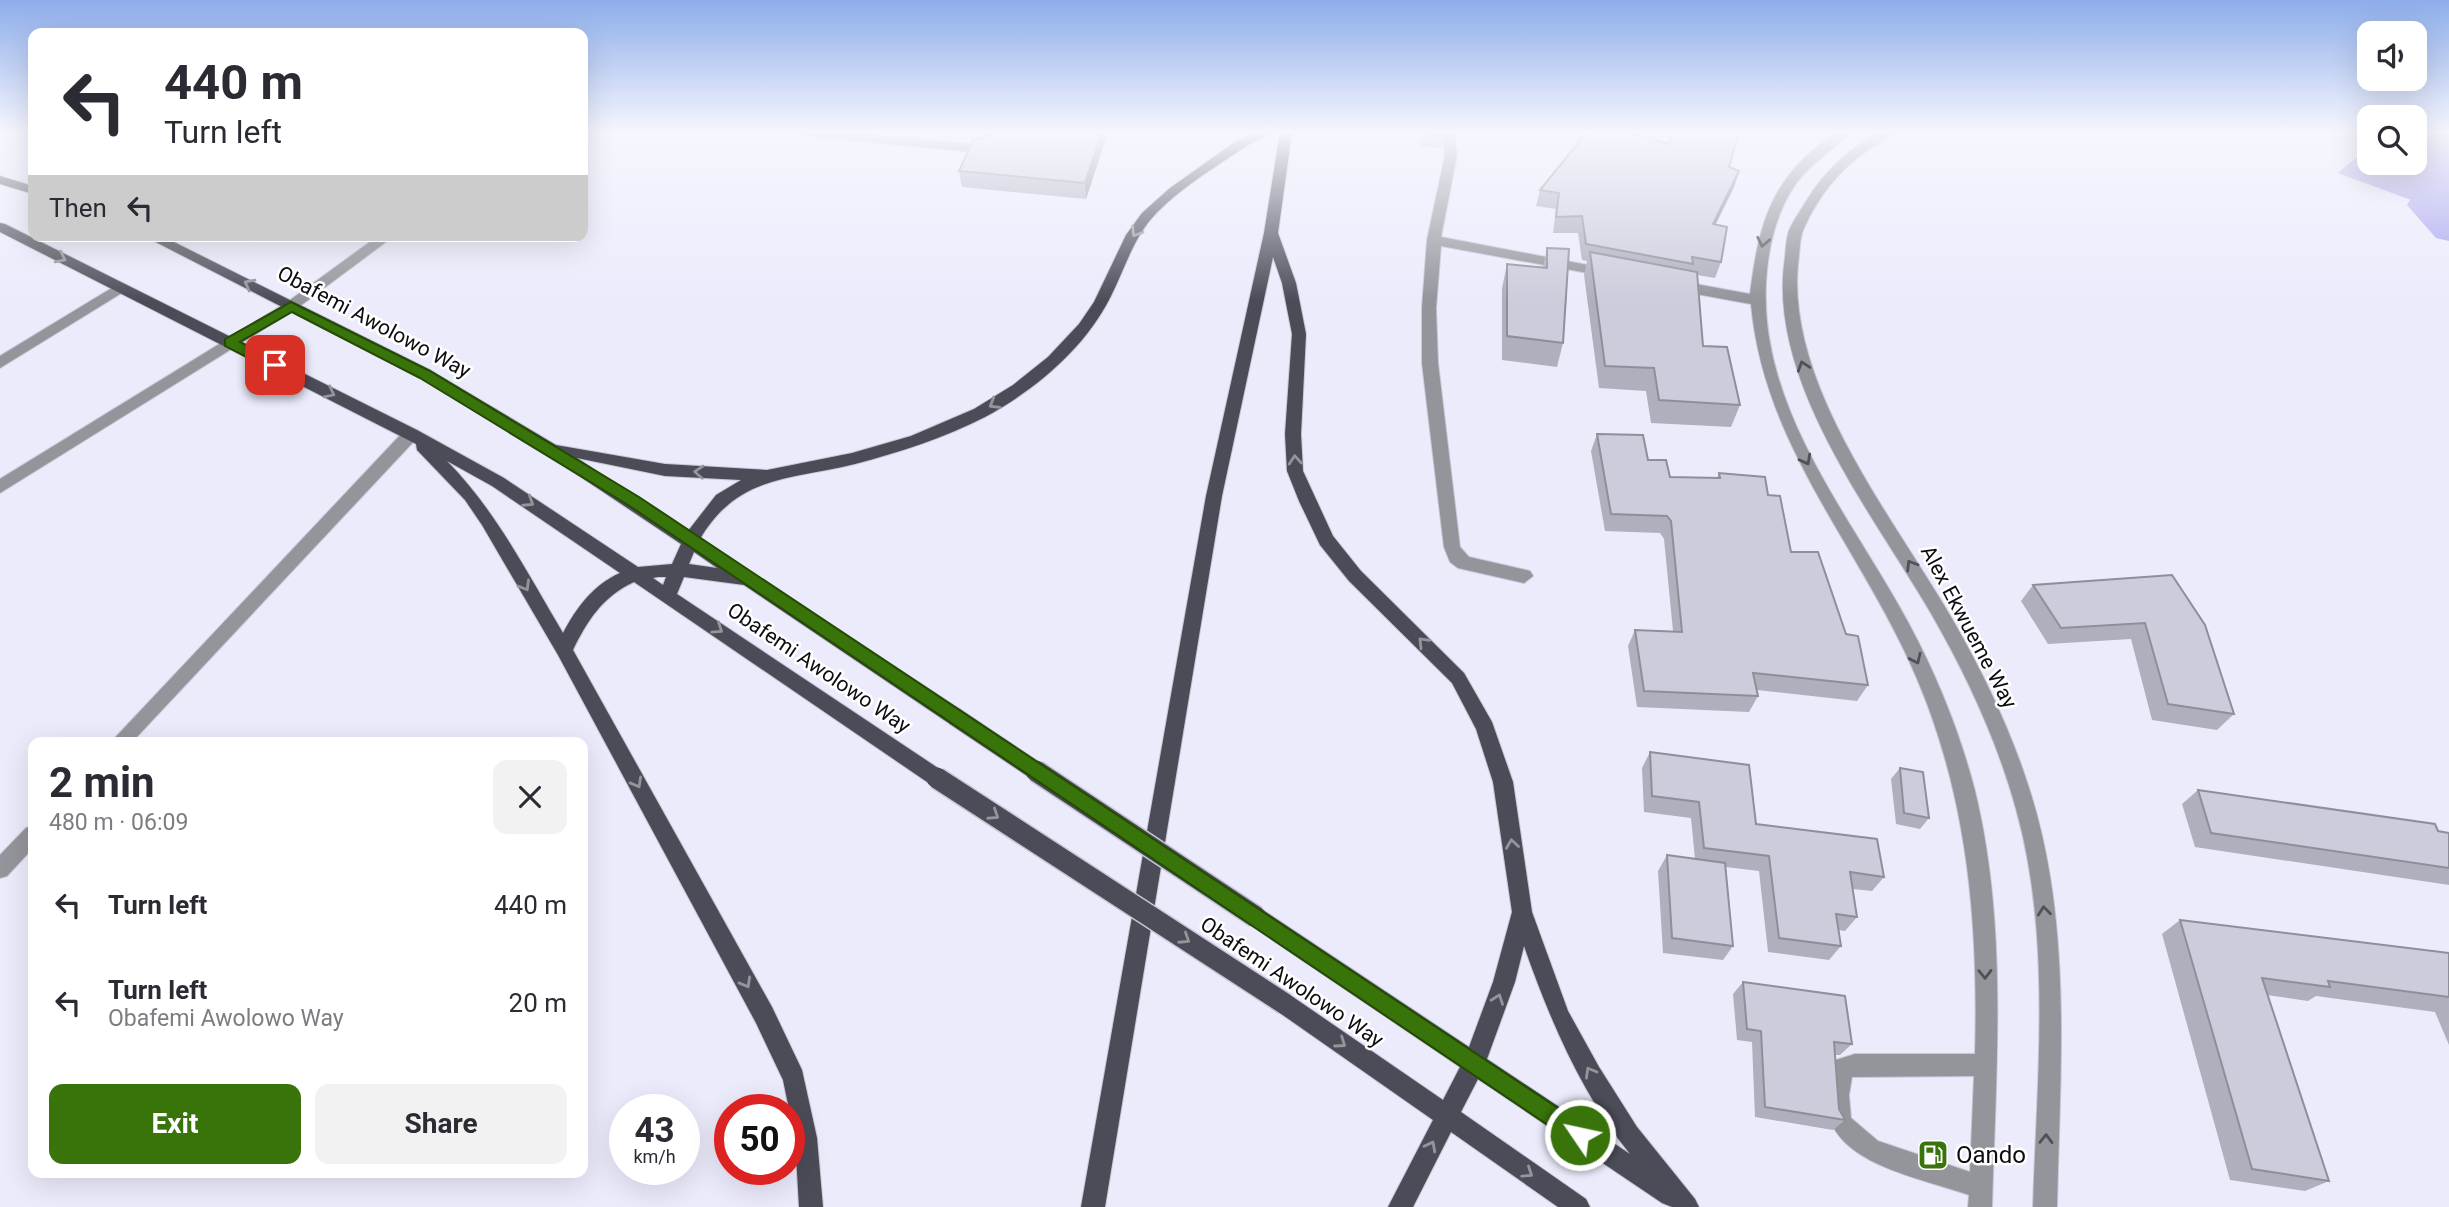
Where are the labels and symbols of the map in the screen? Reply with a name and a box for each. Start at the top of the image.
one-way arrow [1131,225,1144,238]
one-way arrow [1757,236,1772,248]
one-way arrow [54,250,66,264]
street label: Obafemi Awolowo Way [273,261,475,383]
one-way arrow [244,279,256,292]
pin [245,335,305,395]
one-way arrow [1796,360,1811,372]
one-way arrow [323,385,335,399]
one-way arrow [988,395,1001,408]
one-way arrow [1798,452,1812,465]
one-way arrow [1288,454,1303,465]
one-way arrow [694,465,705,480]
one-way arrow [522,494,535,507]
street label: Alex Ekwueme Way [1916,542,2022,713]
one-way arrow [1907,560,1920,573]
one-way arrow [517,578,530,591]
street label: Obafemi Awolowo Way [723,598,915,738]
one-way arrow [710,621,723,633]
one-way arrow [1418,637,1431,650]
one-way arrow [1908,652,1922,664]
one-way arrow [629,776,642,789]
one-way arrow [986,807,999,820]
one-way arrow [1505,838,1520,850]
one-way arrow [2036,906,2051,917]
street label: Obafemi Awolowo Way [1196,912,1388,1052]
one-way arrow [1177,931,1190,944]
one-way arrow [1977,969,1993,979]
one-way arrow [738,976,751,988]
one-way arrow [1490,994,1504,1006]
one-way arrow [1333,1035,1346,1047]
one-way arrow [1585,1067,1598,1079]
speed limit sign: 50 [714,1094,805,1185]
position arrow [1543,1098,1617,1172]
one-way arrow [2038,1133,2054,1144]
fuel station icon: Oando [1916,1138,1950,1172]
one-way arrow [1423,1141,1437,1154]
place label: Oando [1956,1141,2026,1169]
one-way arrow [1520,1165,1533,1178]

